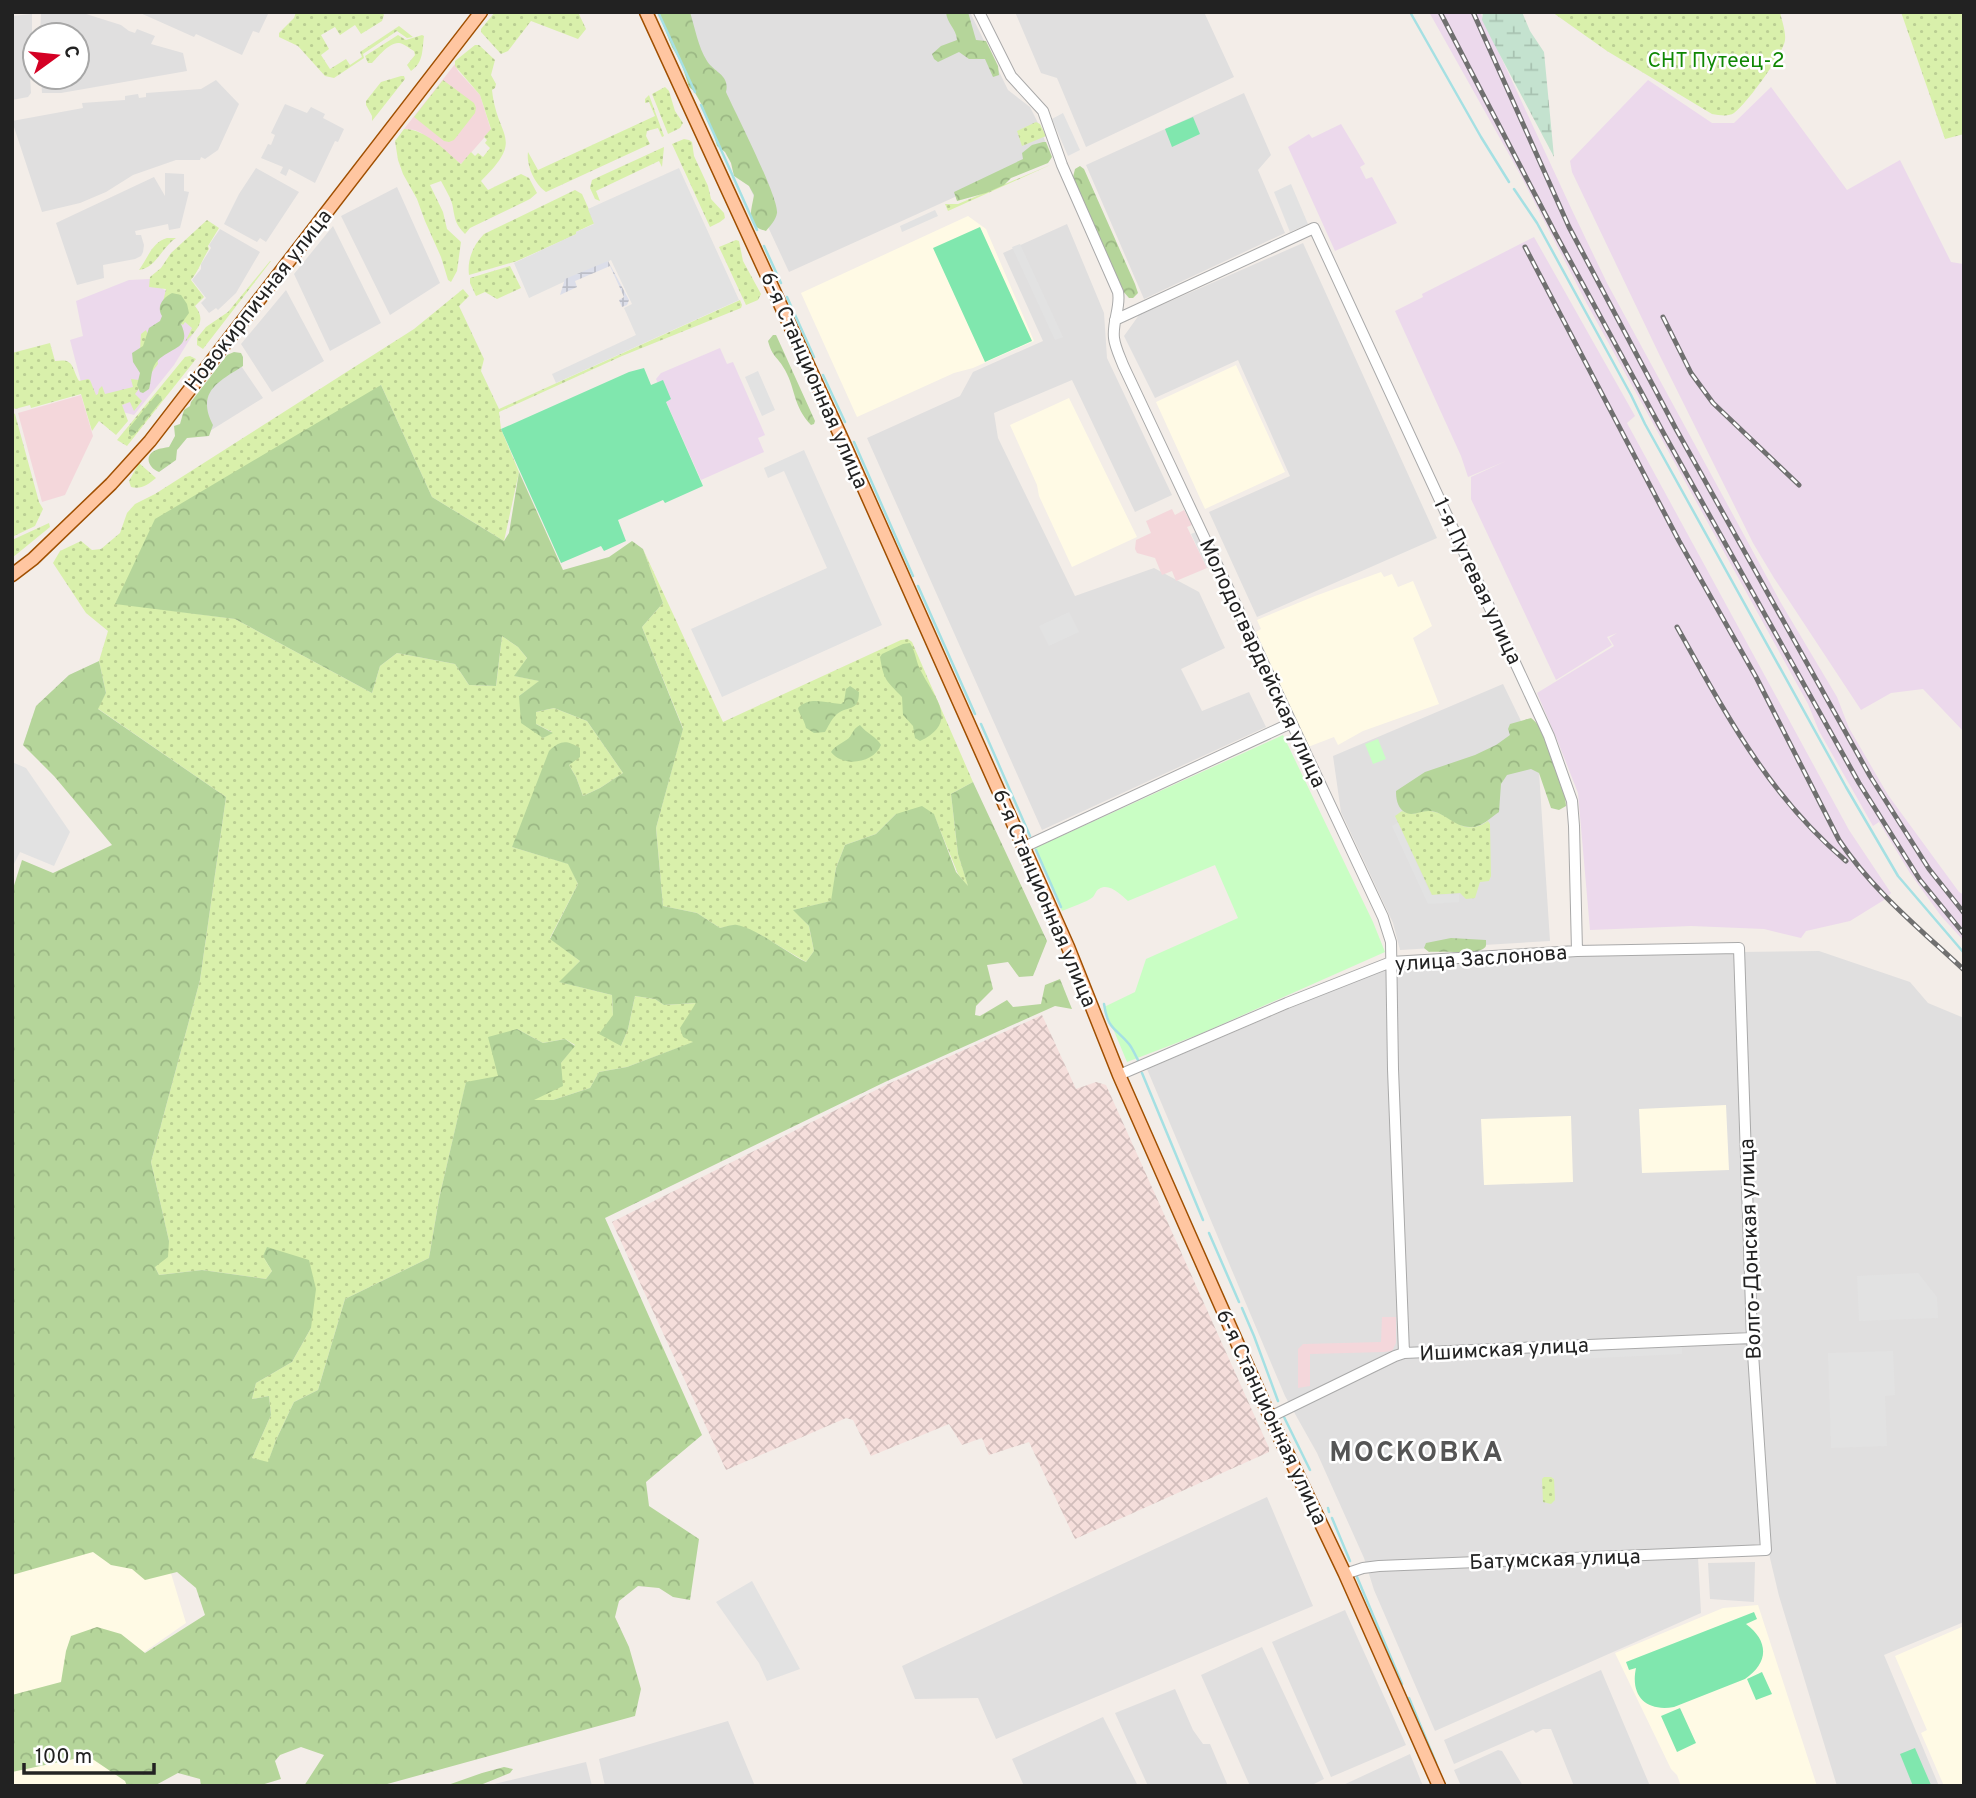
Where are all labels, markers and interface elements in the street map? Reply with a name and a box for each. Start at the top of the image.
north arrow [21,21,91,91]
text: С [57,43,84,61]
park label: СНТ Путеец-2 [1647,48,1785,75]
street label: Новокирпичная улица [179,204,339,398]
street label: 6-я Станционная улица [754,268,874,493]
street label: 1-я Путевая улица [1426,494,1527,669]
street label: Молодогвардейская улица [1192,535,1331,793]
street label: 6-я Станционная улица [985,785,1102,1012]
street label: улица Заслонова [1394,940,1568,979]
street label: Волго-Донская улица [1734,1138,1769,1360]
street label: 6-я Станционная улица [1209,1306,1332,1530]
street label: Ишимская улица [1419,1333,1589,1368]
district label: МОСКОВКА [1329,1436,1505,1472]
street label: Батумская улица [1469,1544,1641,1577]
scale bar [24,1731,154,1775]
text: 100 m [35,1744,92,1771]

